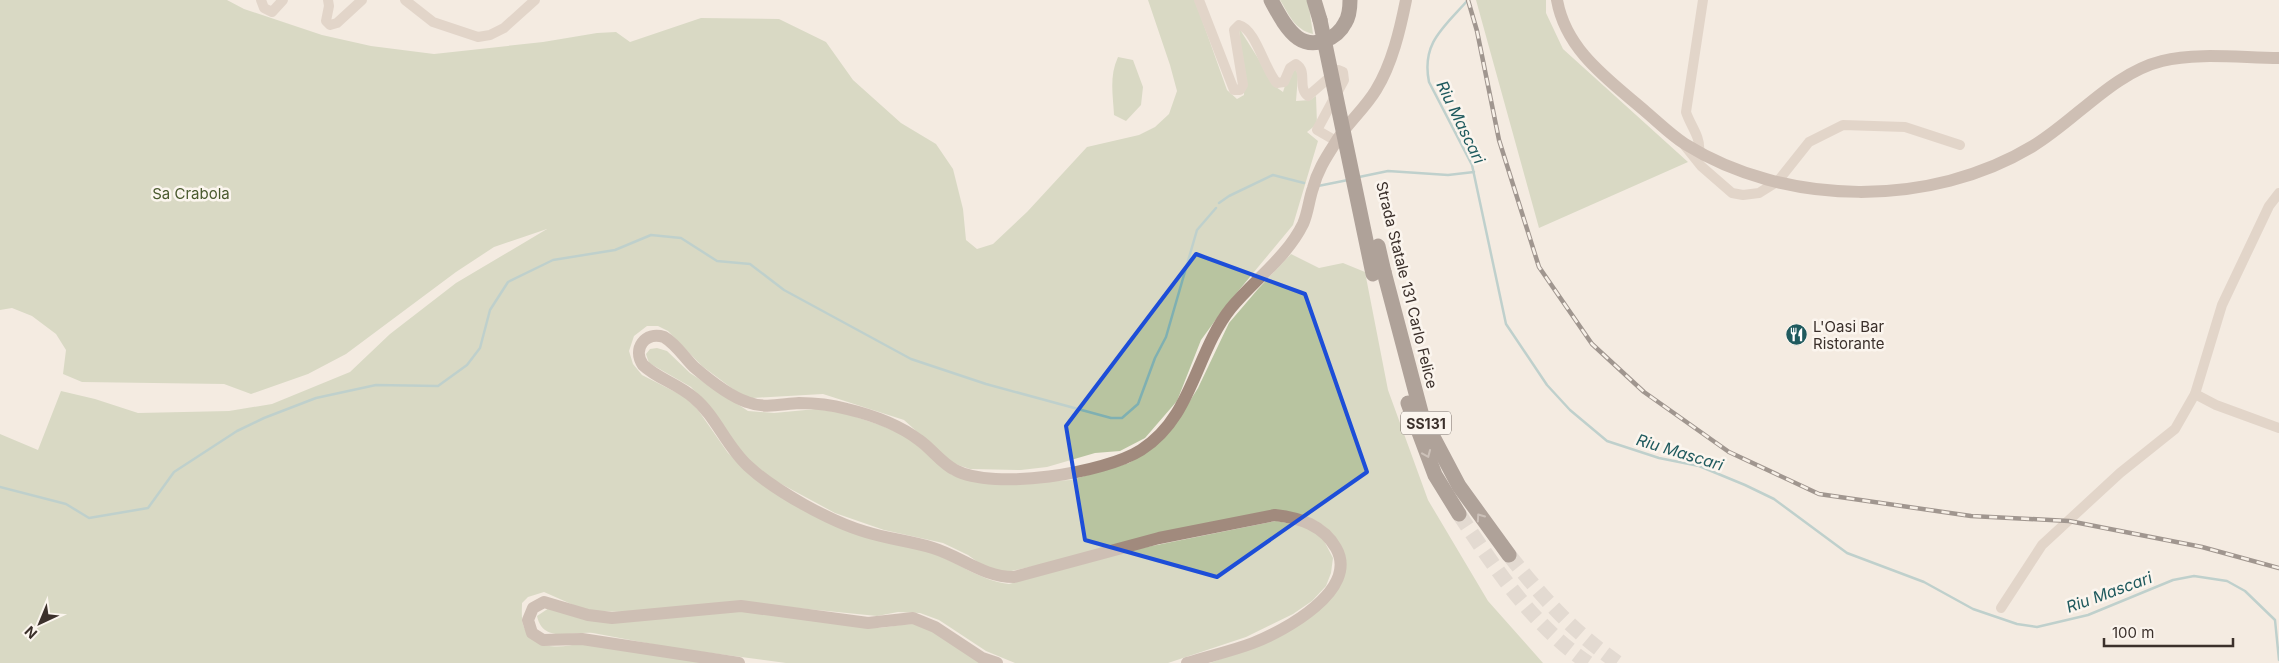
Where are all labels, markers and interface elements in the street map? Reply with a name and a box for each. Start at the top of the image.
water label: Riu Mascari [1432,77,1490,168]
street label: Strada Statale 131 Carlo Felice [1372,179,1442,391]
park label: Sa Crabola [152,184,230,203]
place label: L'Oasi Bar Ristorante [1813,317,1885,353]
restaurant icon: L'Oasi Bar Ristorante [1785,323,1809,347]
road number: SS131 [1401,412,1451,434]
water label: Riu Mascari [1634,429,1727,475]
one-way arrow [1421,450,1431,458]
one-way arrow [1477,513,1486,523]
water label: Riu Mascari [2063,567,2156,617]
north arrow [15,598,65,648]
scale bar [2104,616,2233,648]
text: N [21,623,40,643]
text: 100 m [2112,623,2154,642]

